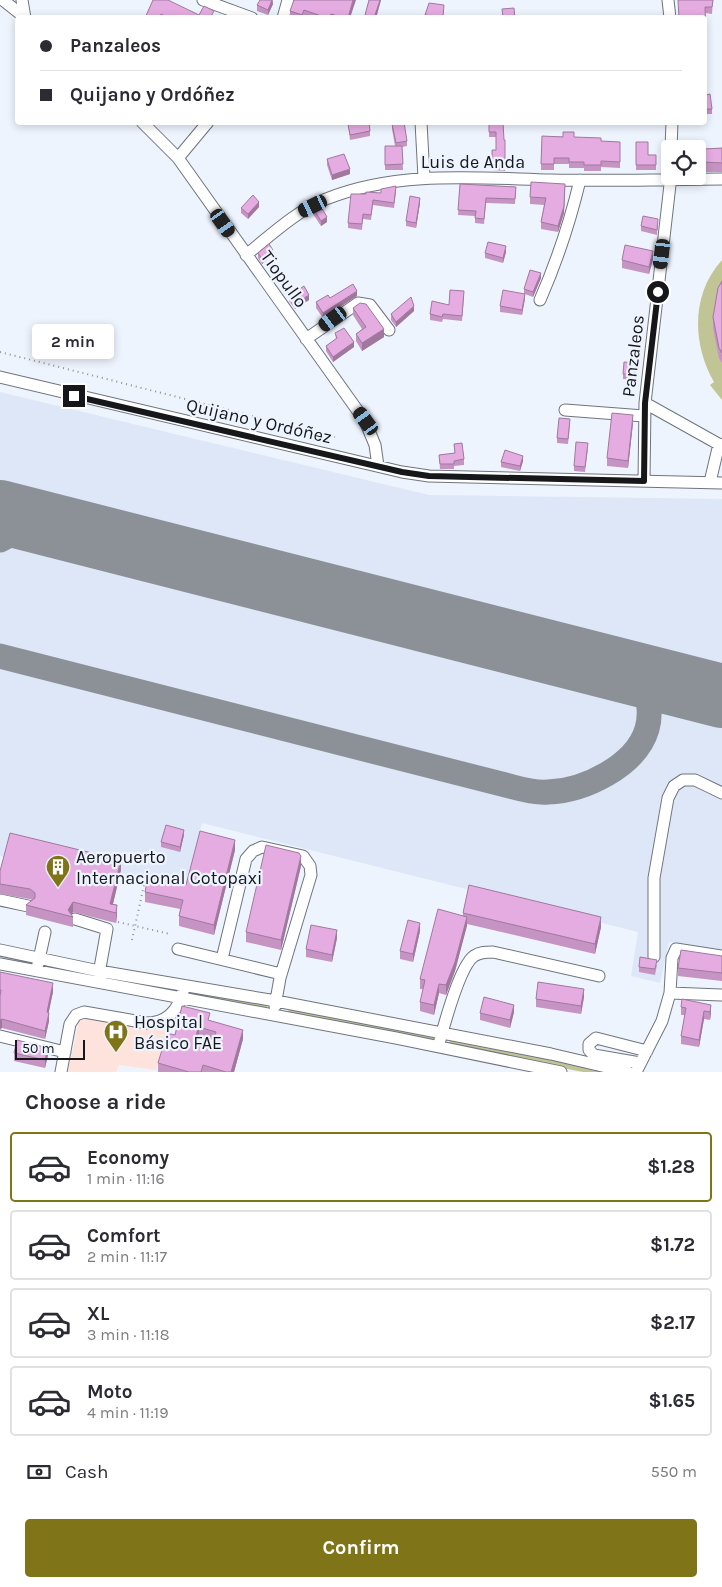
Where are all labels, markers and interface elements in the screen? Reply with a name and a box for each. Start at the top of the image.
text: Panzaleos [70,35,161,57]
text: Quijano y Ordóñez [70,84,235,106]
map controls [661,140,706,185]
button: locate [661,140,706,185]
street label: Luis de Anda [421,151,525,173]
car [296,193,329,219]
car [208,206,237,240]
car [652,238,671,270]
street label: Tiopullo [256,246,312,312]
route start [647,281,669,303]
car [316,304,349,334]
street label: Panzaleos [617,314,649,398]
callout: 2 min [33,324,115,358]
text: 2 min [51,332,95,351]
route end [63,385,85,407]
street label: Quijano y Ordóñez [184,394,334,448]
car [351,404,380,438]
place label: Aeropuerto Internacional Cotopaxi [76,846,262,889]
building icon: Aeropuerto Internacional Cotopaxi [45,854,71,888]
place label: Hospital Básico FAE [134,1011,222,1054]
hospital icon: Hospital Básico FAE [103,1019,129,1053]
scale bar [15,1037,85,1060]
text: 50 m [22,1040,55,1057]
text: Choose a ride [25,1089,166,1115]
icon: car [27,1145,72,1190]
text: Economy [87,1147,169,1169]
text: $1.28 [647,1156,695,1178]
text: 1 min · 11:16 [87,1169,165,1188]
icon: car [27,1223,72,1268]
text: Comfort [87,1225,161,1247]
text: $1.72 [650,1234,695,1256]
text: 2 min · 11:17 [87,1247,167,1266]
icon: car [27,1301,72,1346]
text: XL [87,1303,109,1325]
text: $2.17 [650,1312,695,1334]
text: 3 min · 11:18 [87,1325,169,1344]
icon: car [27,1379,72,1424]
text: Moto [87,1381,133,1403]
text: $1.65 [648,1390,695,1412]
text: 4 min · 11:19 [87,1403,168,1422]
icon: cash [25,1458,53,1486]
text: Cash [65,1461,109,1483]
text: 550 m [651,1462,697,1481]
button: Confirm [25,1519,697,1577]

